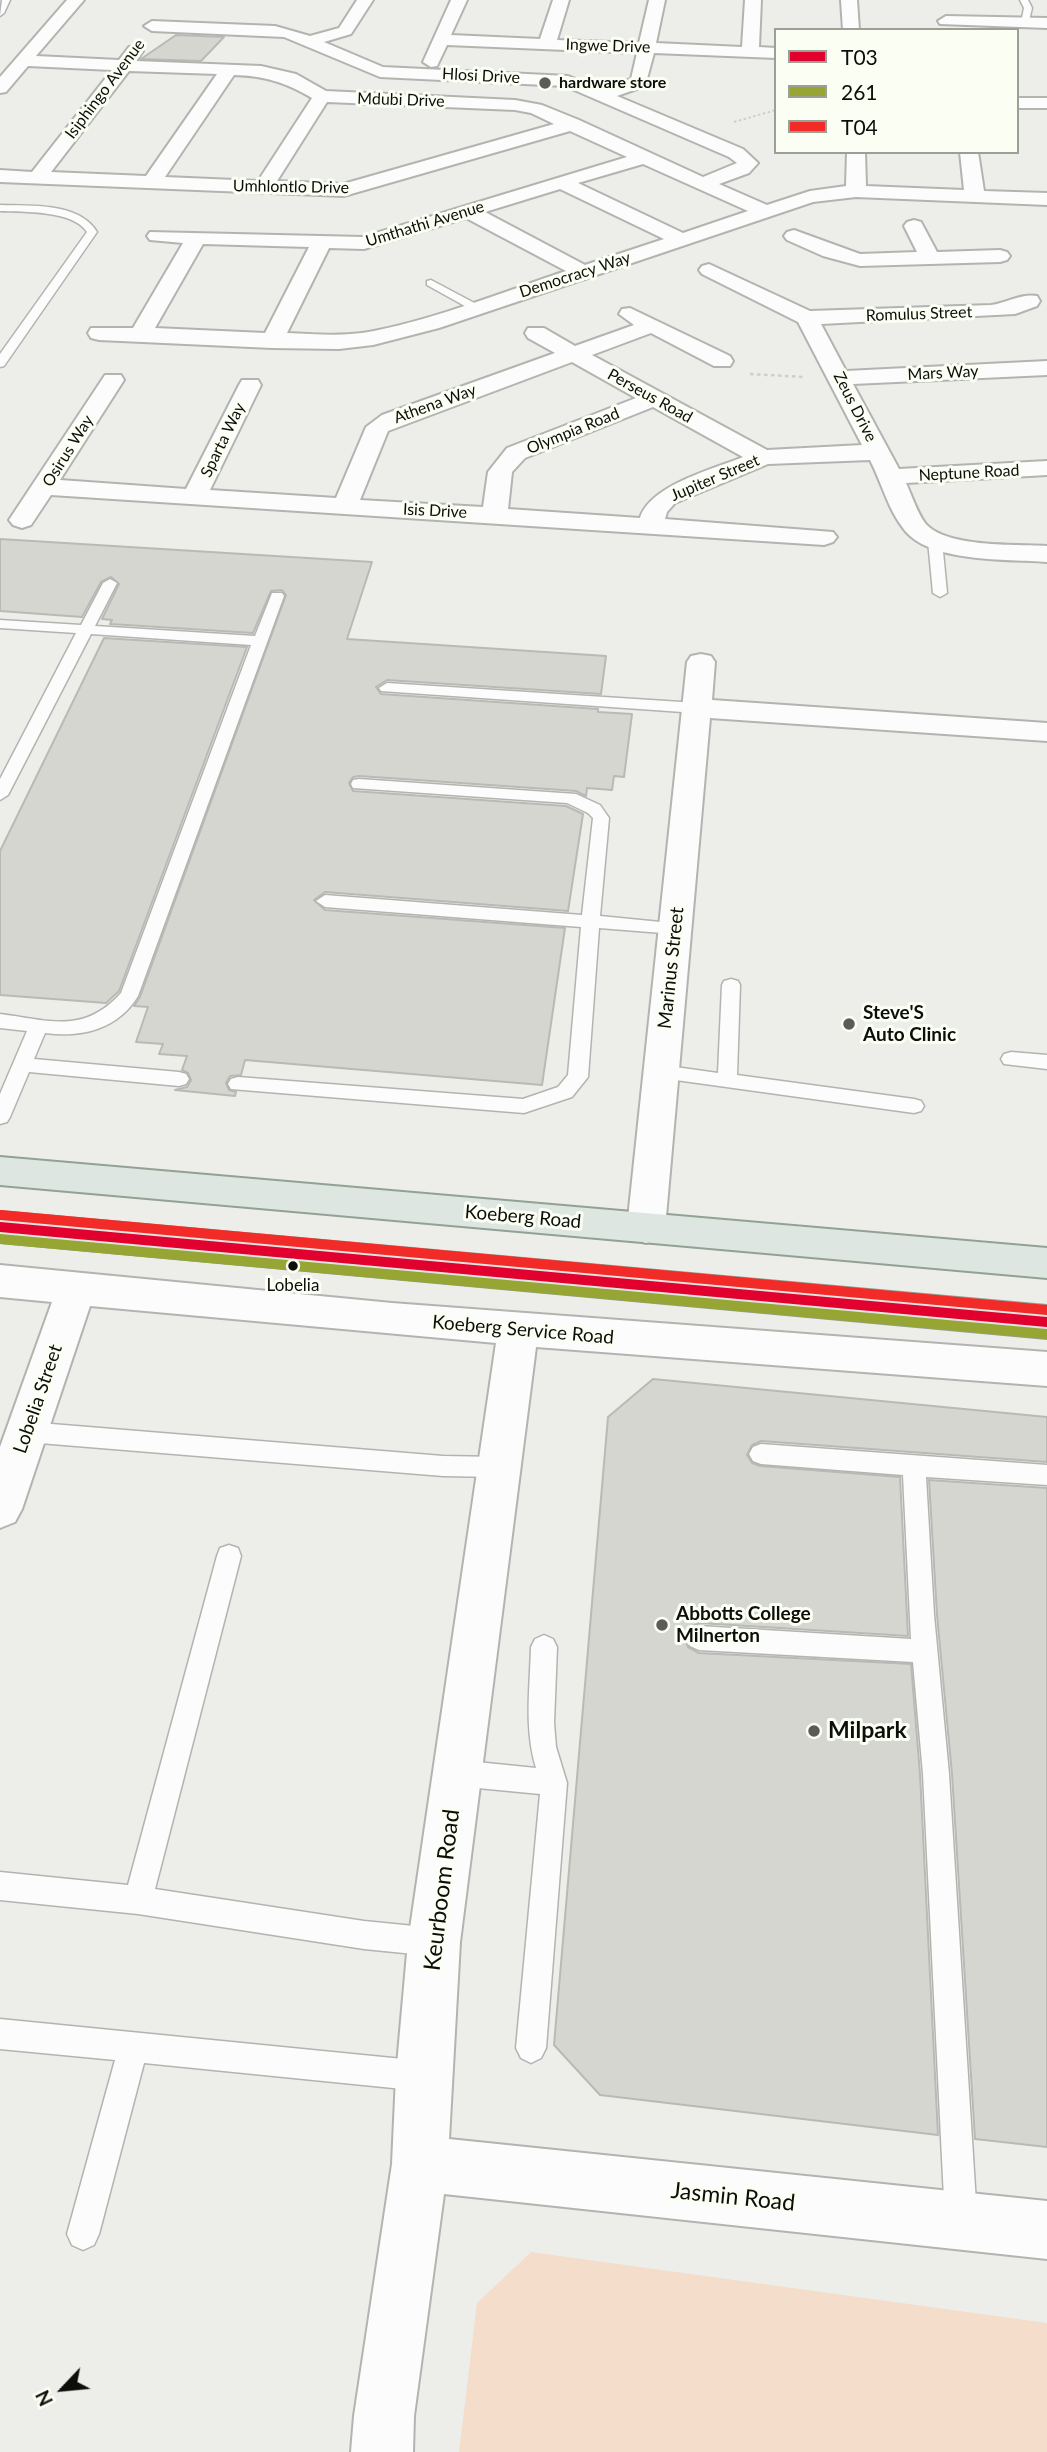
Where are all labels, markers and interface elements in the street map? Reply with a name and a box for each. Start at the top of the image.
legend [774,28,1019,154]
street label: Isiphingo Avenue [61,35,149,143]
street label: Ingwe Drive [565,35,651,57]
text: T03 [841,44,878,69]
street label: Hlosi Drive [442,64,520,88]
place label: hardware store [559,73,666,93]
marker: hardware store [537,75,553,91]
text: 261 [841,79,878,104]
street label: Mdubi Drive [357,89,445,111]
text: T04 [841,114,878,139]
street label: Umhlontlo Drive [233,176,349,198]
street label: Umthathi Avenue [364,197,486,251]
street label: Democracy Way [517,248,633,302]
street label: Romulus Street [865,303,973,325]
street label: Mars Way [907,362,979,384]
street label: Perseus Road [604,365,696,427]
street label: Zeus Drive [829,369,881,445]
street label: Athena Way [391,380,479,428]
street label: Sparta Way [197,400,249,480]
street label: Olympia Road [524,404,622,458]
street label: Osirus Way [38,412,98,490]
street label: Jupiter Street [668,451,762,505]
street label: Neptune Road [918,461,1020,485]
street label: Isis Drive [402,500,468,522]
street label: Marinus Street [653,906,689,1030]
place label: Steve'S Auto Clinic [863,1002,956,1046]
marker: Steve'S Auto Clinic [841,1016,857,1032]
street label: Koeberg Road [464,1201,582,1233]
marker: Lobelia [286,1259,300,1273]
place label: Lobelia [267,1276,319,1296]
street label: Koeberg Service Road [431,1311,615,1349]
street label: Lobelia Street [9,1341,67,1457]
place label: Abbotts College Milnerton [676,1603,811,1647]
marker: Abbotts College Milnerton [654,1617,670,1633]
place label: Milpark [828,1717,907,1745]
marker: Milpark [806,1723,822,1739]
street label: Keurboom Road [418,1808,466,1972]
street label: Jasmin Road [669,2177,797,2217]
north arrow [28,2354,98,2424]
text: N [30,2387,57,2410]

